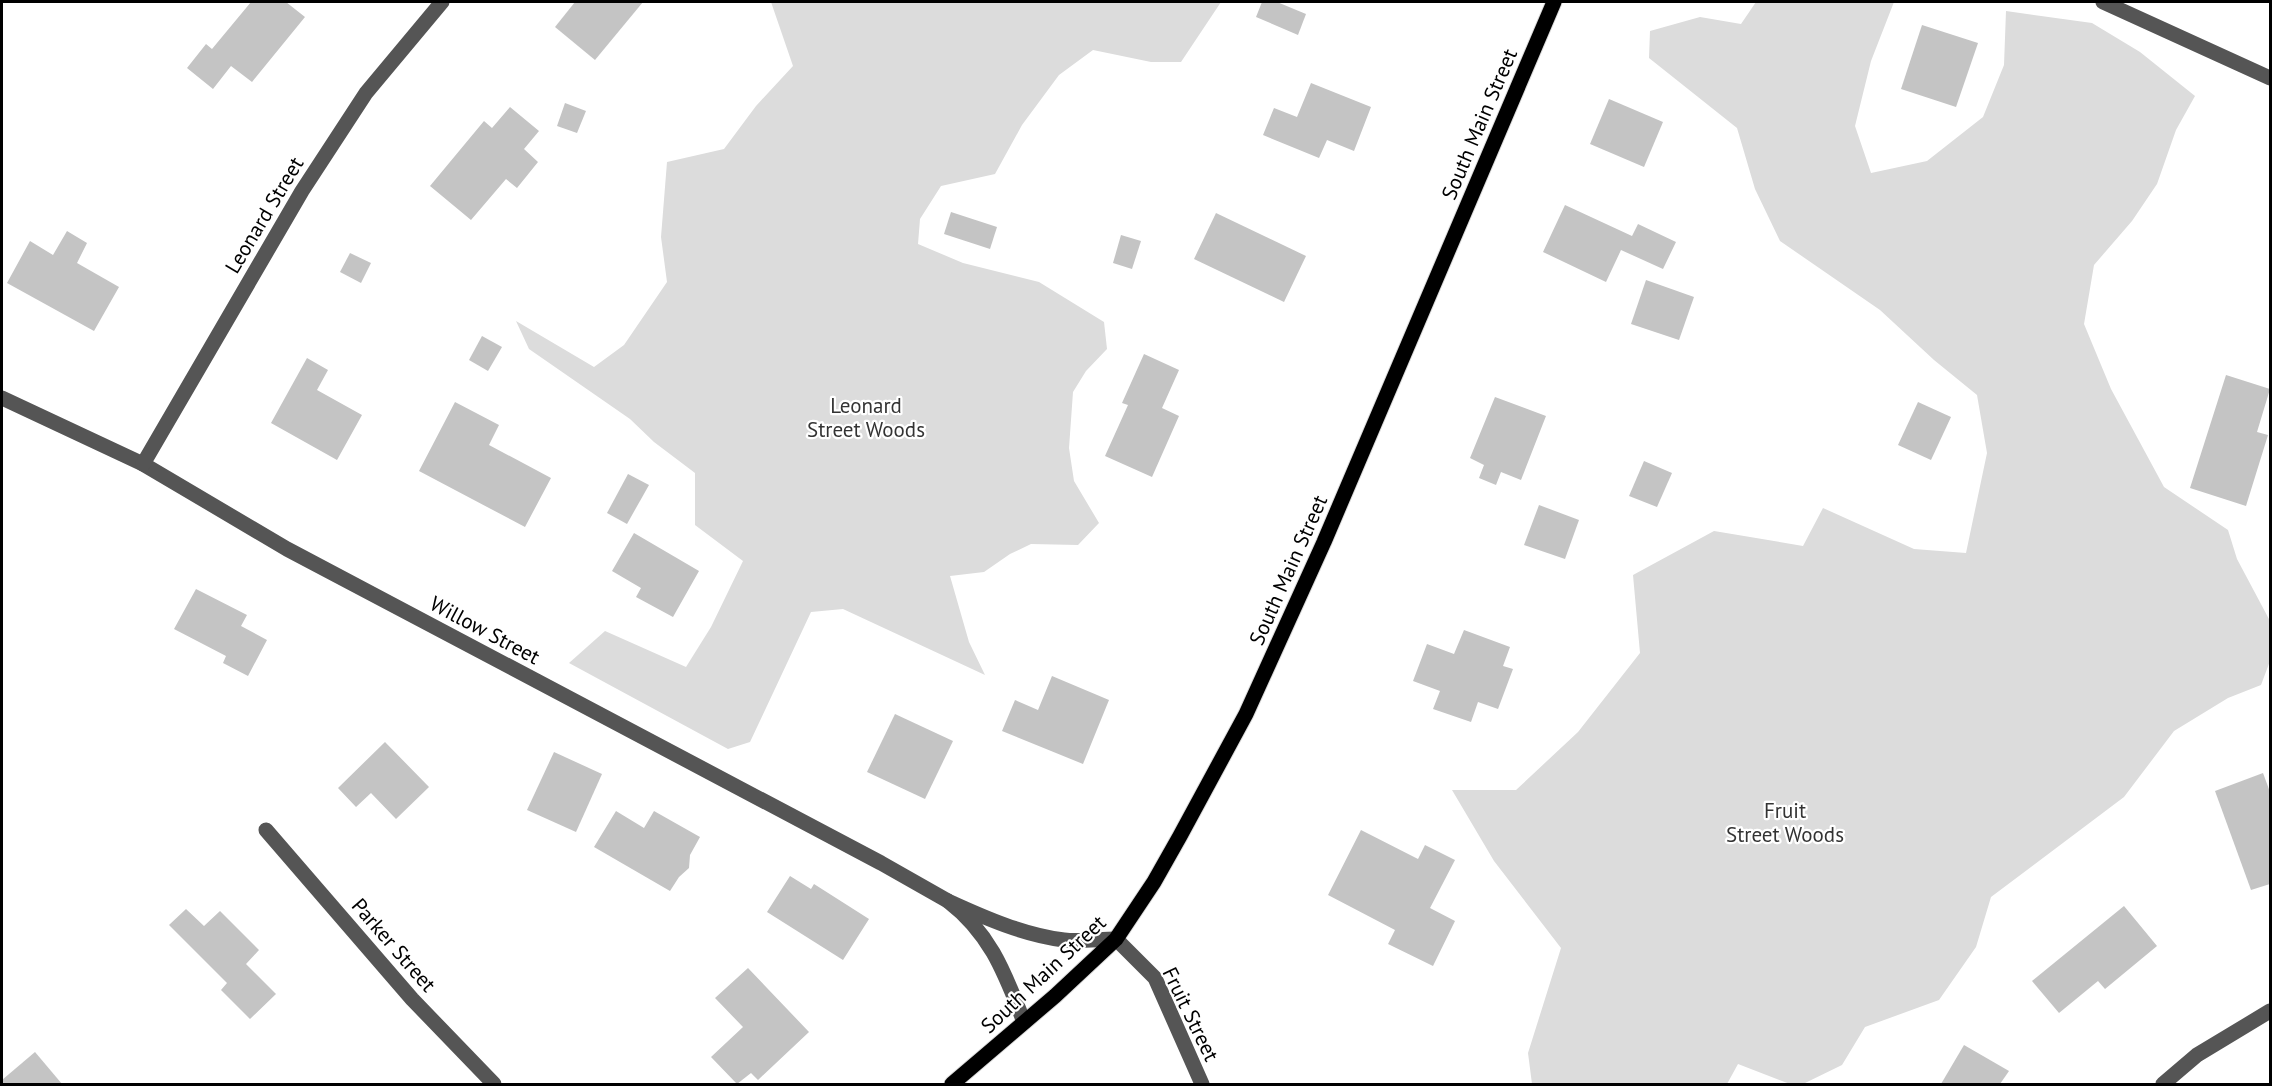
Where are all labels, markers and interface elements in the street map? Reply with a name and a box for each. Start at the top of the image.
street label: South Main Street [1435,44,1523,204]
street label: Leonard Street [219,152,309,278]
park label: Leonard Street Woods [807,392,925,443]
street label: South Main Street [1243,491,1333,649]
street label: Willow Street [425,590,545,670]
park label: Fruit Street Woods [1726,797,1844,848]
street label: Parker Street [346,893,442,997]
street label: South Main Street [975,909,1111,1039]
street label: Fruit Street [1157,963,1225,1065]

